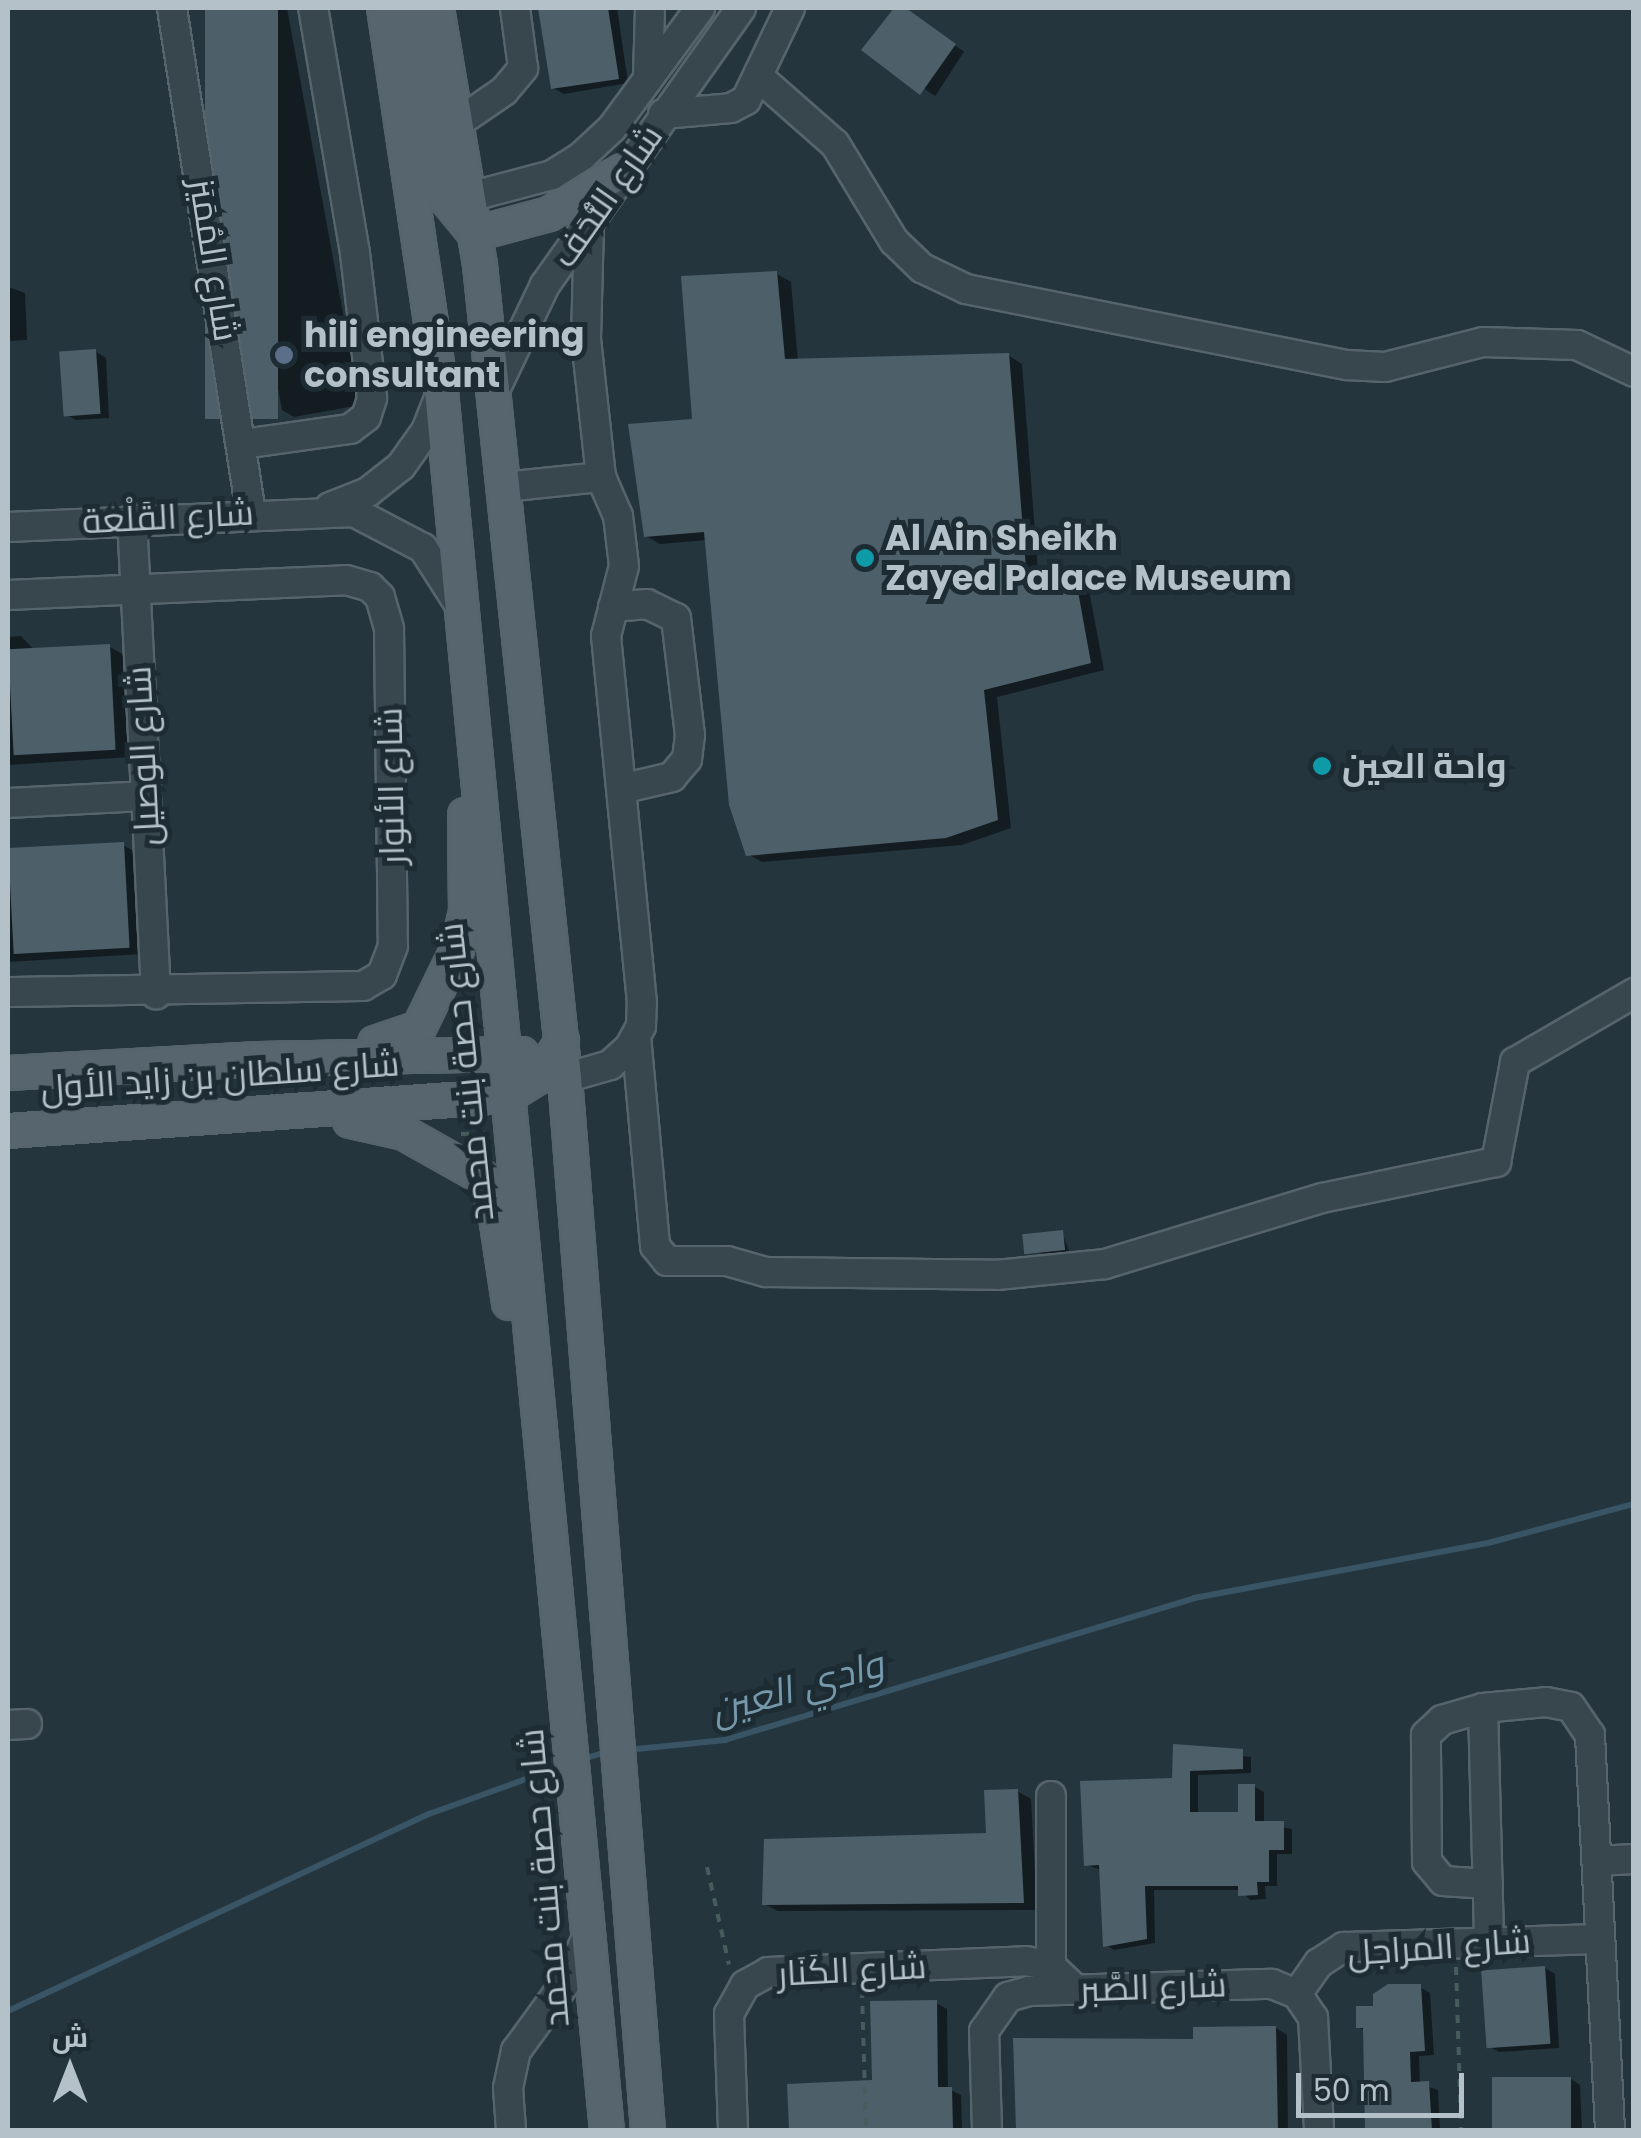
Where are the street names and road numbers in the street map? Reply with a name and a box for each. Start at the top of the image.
street label: شارع التُّحَف [543,117,671,275]
street label: شارع المُمَيَز [180,176,248,344]
street label: شارع القَلْعة [81,492,255,542]
street label: شارع الوصيل [117,665,169,847]
street label: شارع الأنوار [369,707,413,865]
street label: شارع حصة بنت محمد [429,921,503,1223]
street label: شارع سلطان بن زايد الأول [39,1043,401,1109]
street label: شارع حصة بنت محمد [510,1727,578,2029]
street label: شارع المراجل [1346,1920,1532,1974]
street label: شارع الكَنَار [776,1945,928,1995]
street label: شارع الصَّبر [1079,1963,1227,2011]

